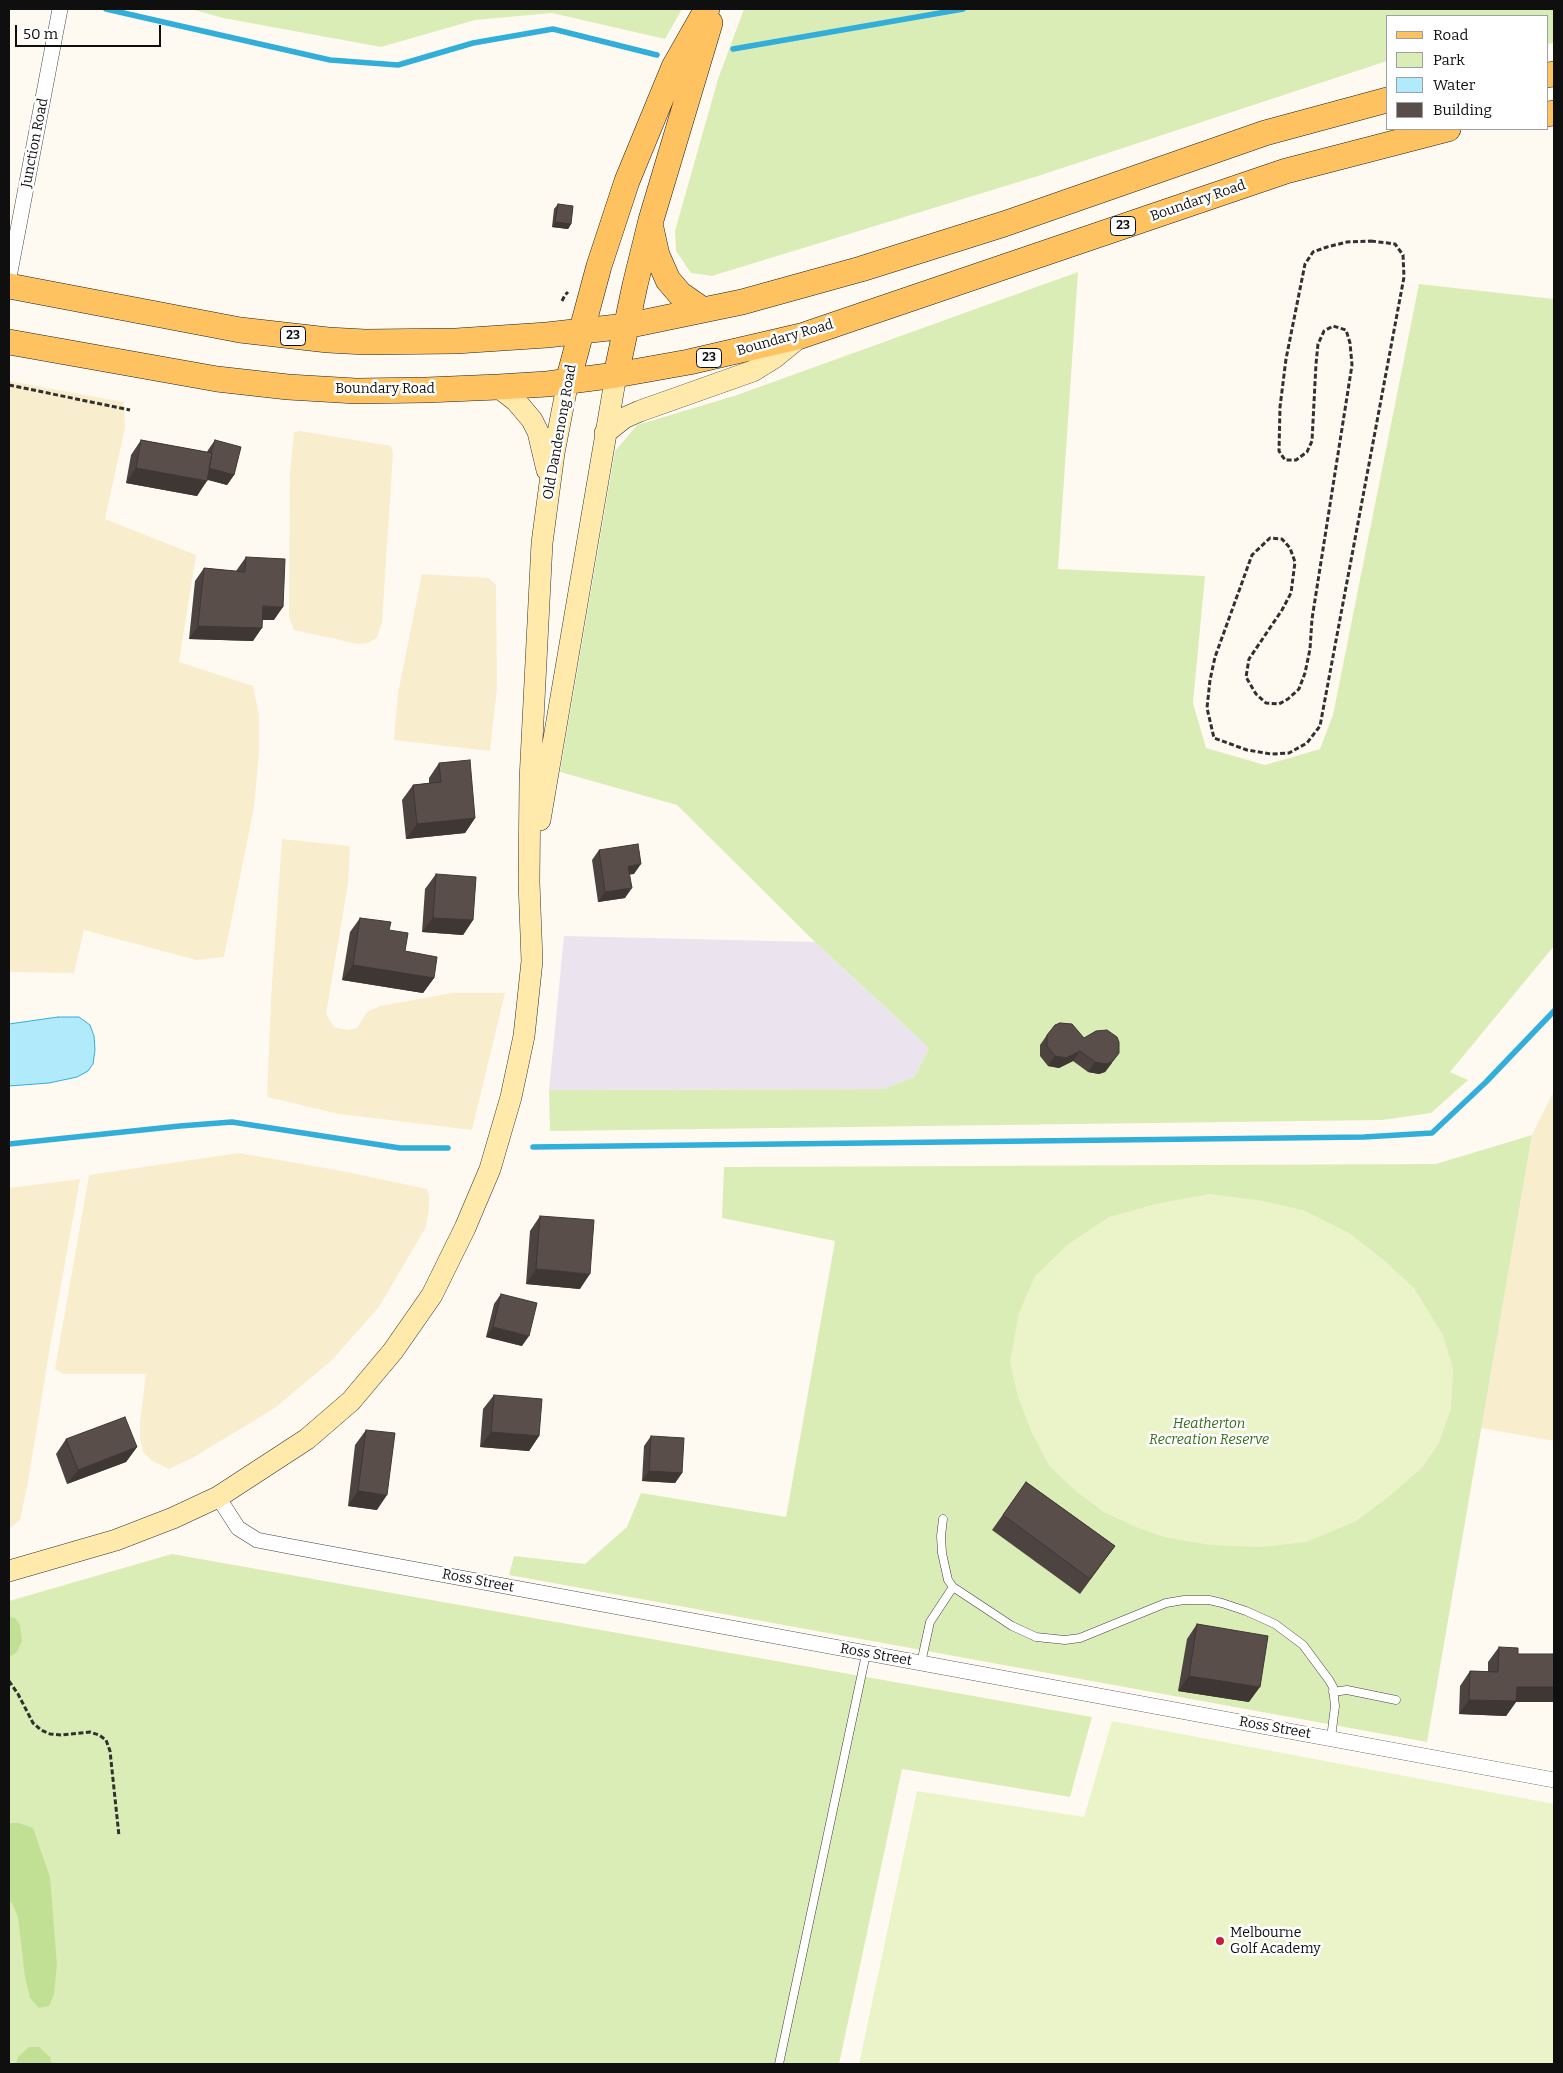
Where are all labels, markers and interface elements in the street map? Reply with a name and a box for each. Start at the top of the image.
scale bar [18,15,164,47]
legend [1386,15,1548,130]
text: 50 m [23,25,58,43]
text: Road [1433,26,1468,44]
text: Park [1433,51,1465,69]
text: Water [1433,76,1475,94]
street label: Junction Road [18,97,52,189]
text: Building [1433,101,1492,119]
street label: Boundary Road [1148,177,1248,225]
road number: 23 [1110,217,1136,236]
street label: Boundary Road [735,316,835,360]
road number: 23 [280,326,306,346]
road number: 23 [696,348,722,368]
street label: Old Dandenong Road [540,363,580,501]
street label: Boundary Road [335,381,435,397]
park label: Heatherton Recreation Reserve [1149,1416,1269,1448]
street label: Ross Street [441,1566,515,1596]
street label: Ross Street [839,1640,913,1670]
street label: Ross Street [1238,1713,1312,1743]
place label: Melbourne Golf Academy [1230,1925,1321,1958]
marker: Melbourne Golf Academy [1214,1935,1226,1947]

